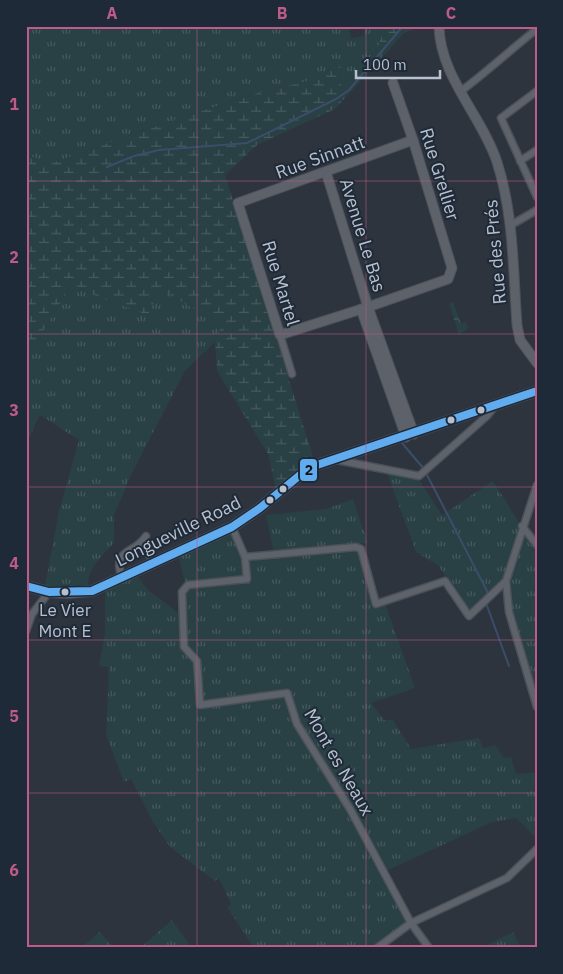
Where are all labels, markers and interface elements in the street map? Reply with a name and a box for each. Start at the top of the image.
text: A [107,3,118,23]
text: B [277,3,288,23]
text: C [446,3,456,23]
scale bar [356,48,439,80]
text: 100 m [363,55,407,74]
text: 1 [9,94,19,114]
street label: Rue Grellier [415,125,465,223]
street label: Rue Sinnatt [272,130,368,184]
street label: Avenue Le Bas [335,175,391,295]
street label: Rue des Prés [479,199,511,305]
street label: Rue Martel [257,238,305,328]
text: 2 [9,247,19,267]
text: 3 [9,400,19,420]
unlabelled marker [476,405,486,415]
unlabelled marker [446,415,456,425]
line badge: 2 [299,458,318,482]
text: 2 [305,461,313,479]
unlabelled marker [278,484,288,494]
street label: Longueville Road [111,491,245,571]
unlabelled marker [265,495,275,505]
text: 4 [9,553,19,573]
marker: Le Vier Mont E [60,587,70,597]
place label: Le Vier Mont E [39,599,91,642]
street label: Mont es Neaux [299,704,379,820]
text: 5 [9,706,19,726]
text: 6 [9,860,19,880]

